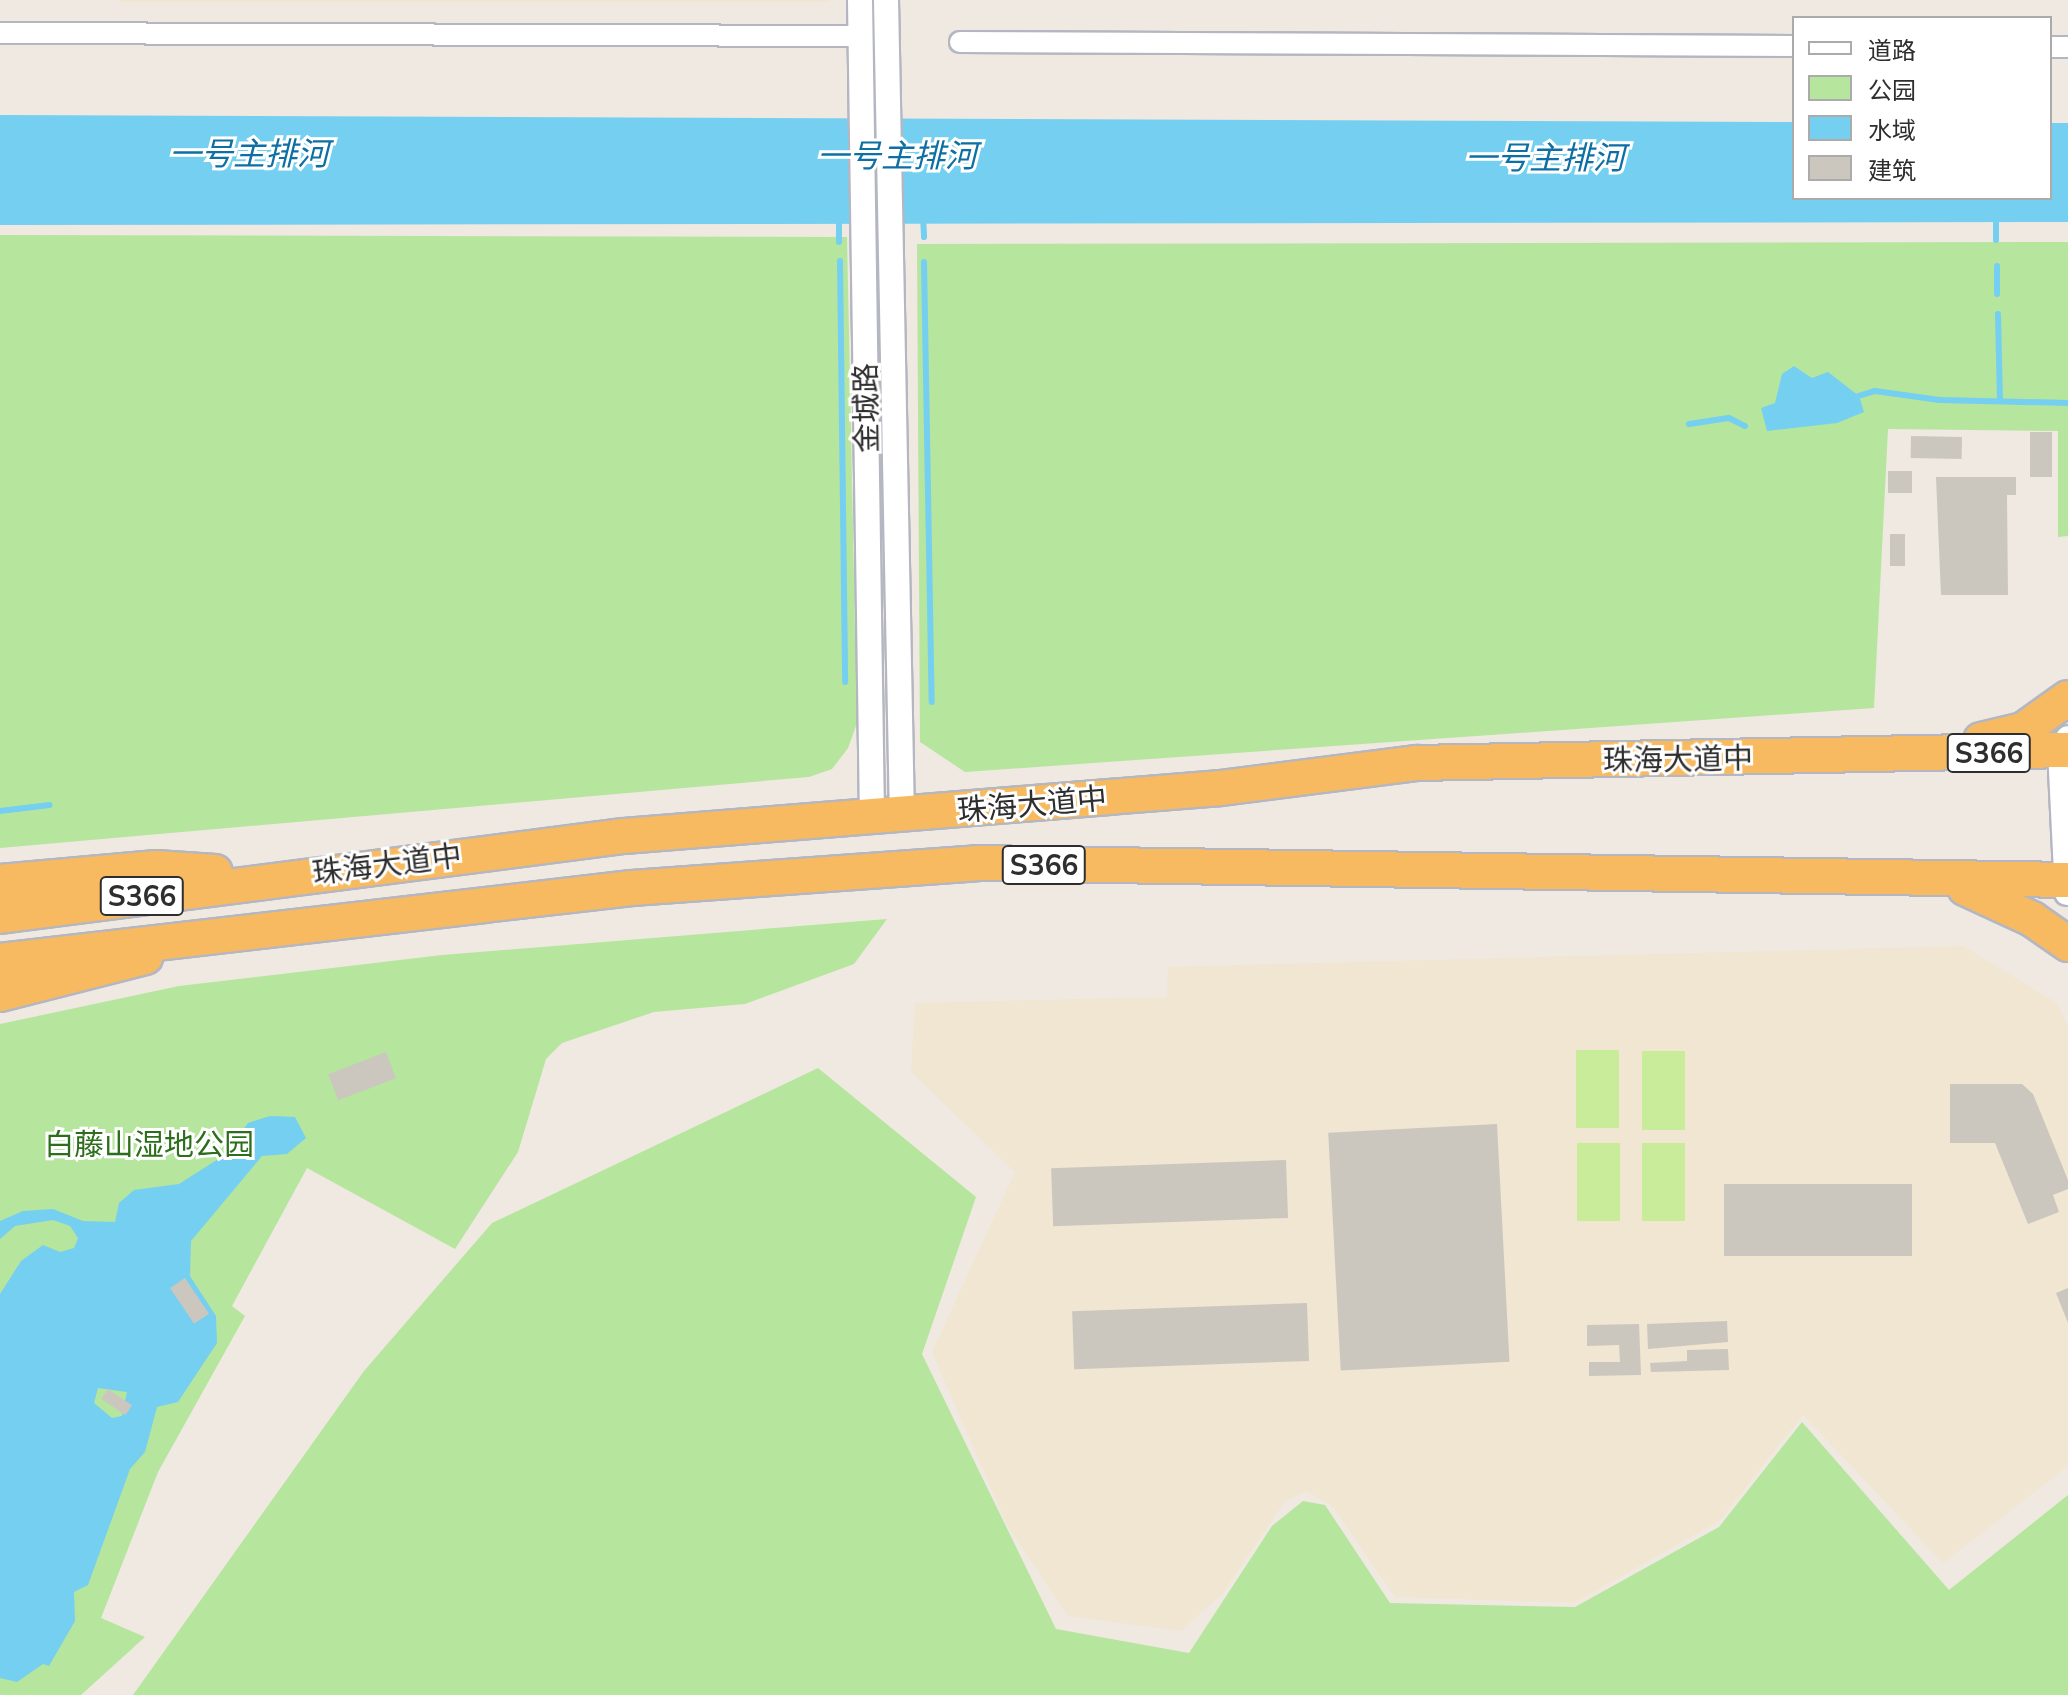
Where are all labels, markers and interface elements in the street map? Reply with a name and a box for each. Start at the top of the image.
legend [1792,16,2052,200]
text: 道路 [1868,35,1916,65]
text: 公园 [1868,75,1916,105]
text: 水域 [1868,115,1916,145]
water label: 一号主排河 [169,134,329,172]
water label: 一号主排河 [817,136,977,174]
water label: 一号主排河 [1465,138,1625,176]
text: 建筑 [1868,155,1916,185]
street label: 金城路 [847,363,885,453]
road number: S366 [1945,729,2033,777]
street label: 珠海大道中 [1603,740,1753,778]
street label: 珠海大道中 [956,780,1108,828]
street label: 珠海大道中 [310,837,464,891]
road number: S366 [1000,841,1088,889]
road number: S366 [98,872,186,920]
park label: 白藤山湿地公园 [44,1126,254,1162]

